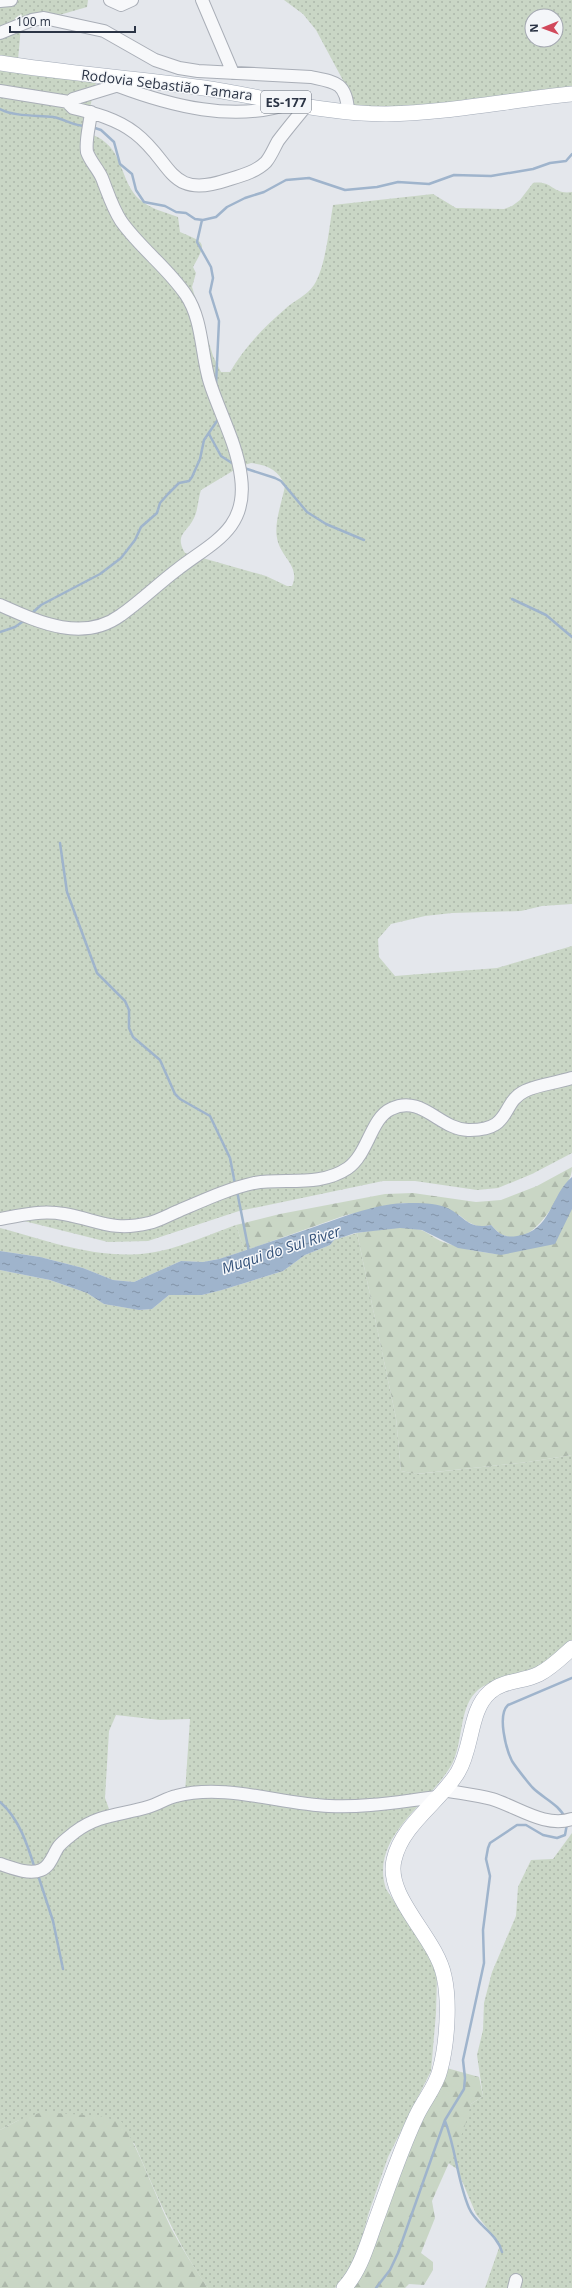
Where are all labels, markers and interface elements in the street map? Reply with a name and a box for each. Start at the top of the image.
scale bar [10,8,135,34]
north arrow [524,8,564,48]
text: 100 m [16,13,51,30]
text: N [526,24,541,33]
street label: Rodovia Sebastião Tamara [80,65,254,104]
road number: ES-177 [261,91,311,113]
water label: Muqui do Sul River [219,1220,344,1278]

